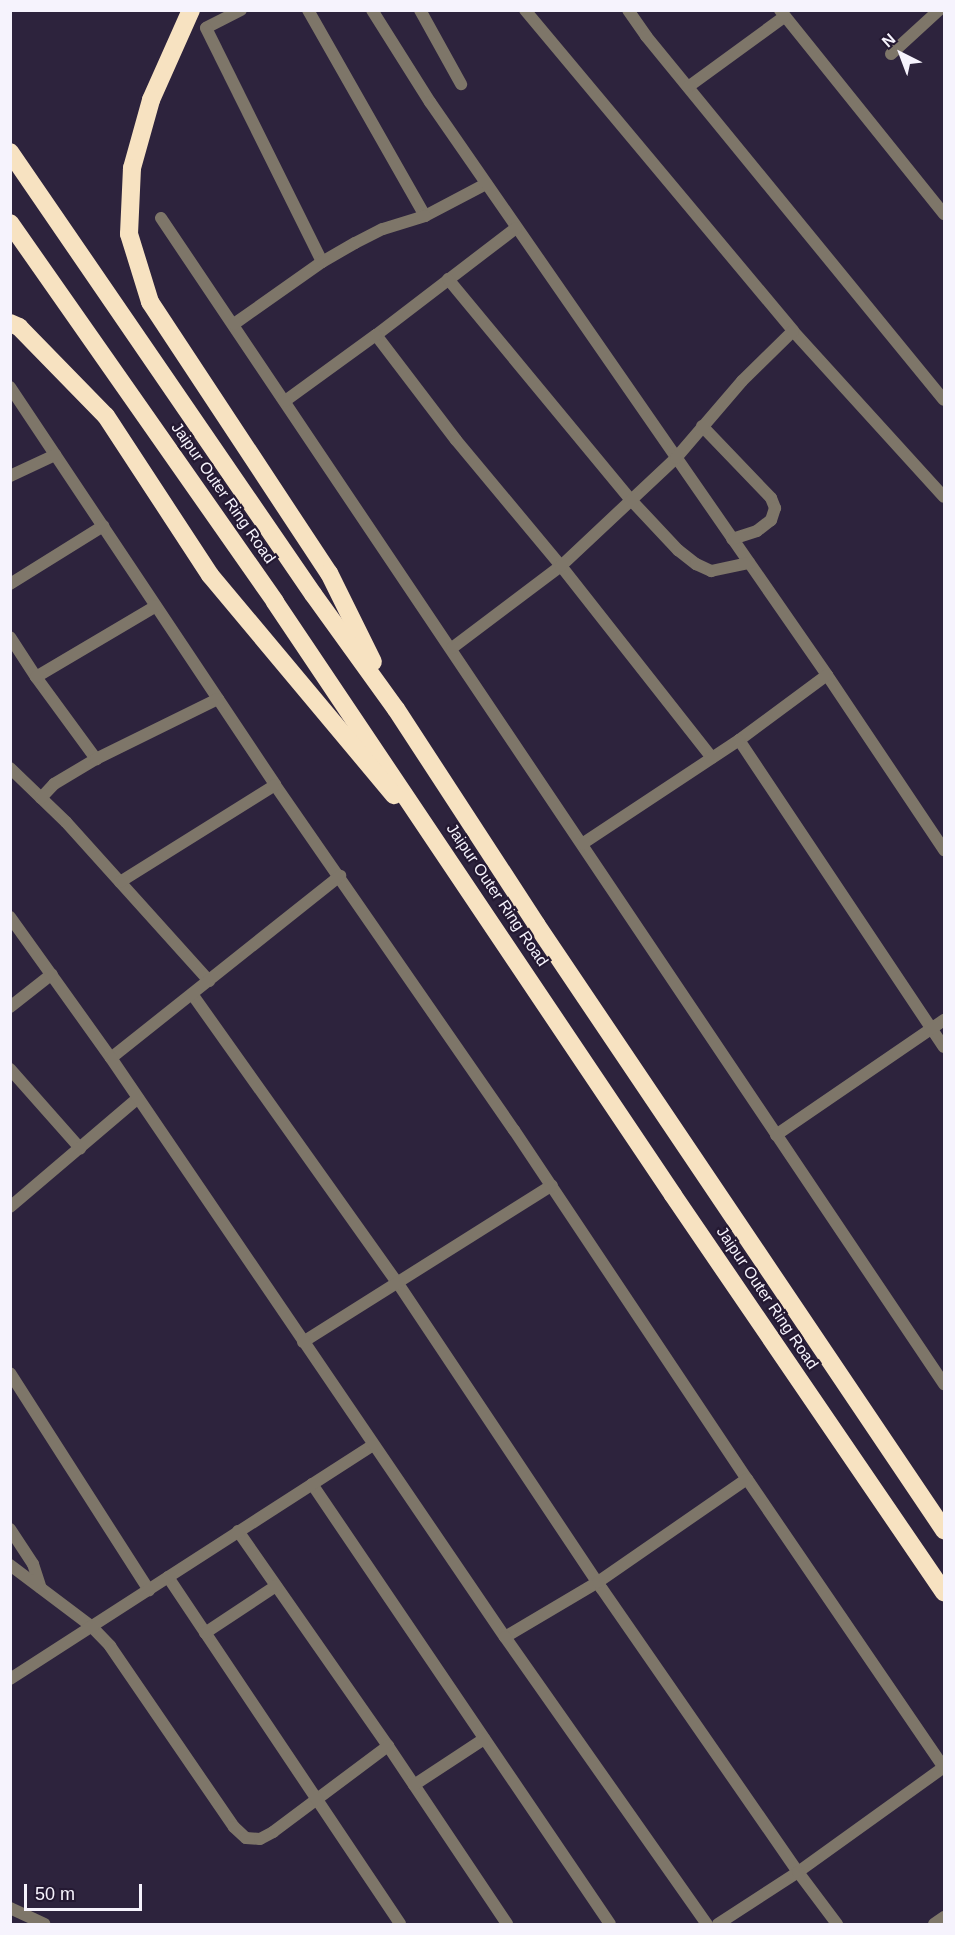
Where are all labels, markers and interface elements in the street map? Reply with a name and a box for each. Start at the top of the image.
north arrow [871,24,931,84]
text: N [879,30,899,50]
street label: Jaipur Outer Ring Road [167,419,279,567]
street label: Jaipur Outer Ring Road [442,820,552,970]
street label: Jaipur Outer Ring Road [712,1223,822,1373]
scale bar [27,1872,146,1910]
text: 50 m [35,1884,75,1904]

